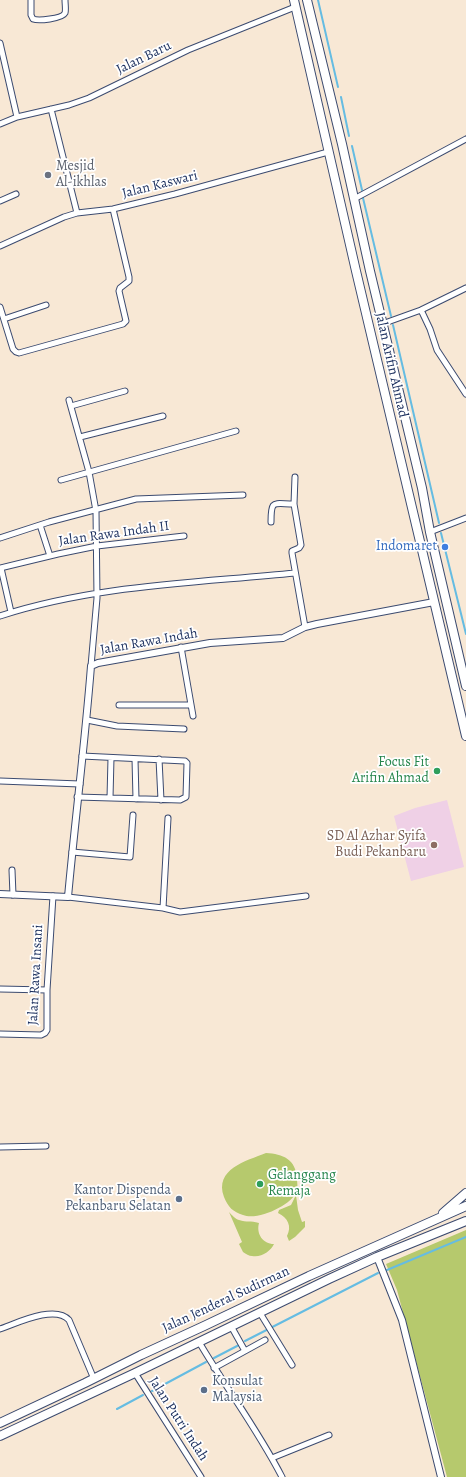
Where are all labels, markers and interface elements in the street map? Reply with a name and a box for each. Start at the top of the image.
street label: Jalan Baru [114,38,174,78]
place label: Mesjid Al-ikhlas [56,159,107,192]
street label: Jalan Kaswari [120,167,200,203]
marker: Mesjid Al-ikhlas [43,170,53,180]
street label: Jalan Arifin Ahmad [371,310,411,420]
street label: Jalan Rawa Indah II [58,518,170,550]
place label: Indomaret [376,539,437,555]
marker: Indomaret [440,542,450,552]
street label: Jalan Rawa Indah [99,625,199,659]
place label: Focus Fit Arifin Ahmad [352,755,429,788]
marker: Focus Fit Arifin Ahmad [432,766,442,776]
place label: SD Al Azhar Syifa Budi Pekanbaru [327,829,426,862]
marker: SD Al Azhar Syifa Budi Pekanbaru [429,840,439,850]
street label: Jalan Rawa Insani [25,924,47,1026]
place label: Gelanggang Remaja [268,1168,336,1200]
marker: Gelanggang Remaja [255,1179,265,1189]
place label: Kantor Dispenda Pekanbaru Selatan [65,1183,171,1216]
marker: Kantor Dispenda Pekanbaru Selatan [174,1194,184,1204]
street label: Jalan Jenderal Sudirman [160,1263,292,1337]
street label: Jalan Putri Indah [144,1374,212,1464]
place label: Konsulat Malaysia [212,1374,263,1406]
marker: Konsulat Malaysia [199,1385,209,1395]

